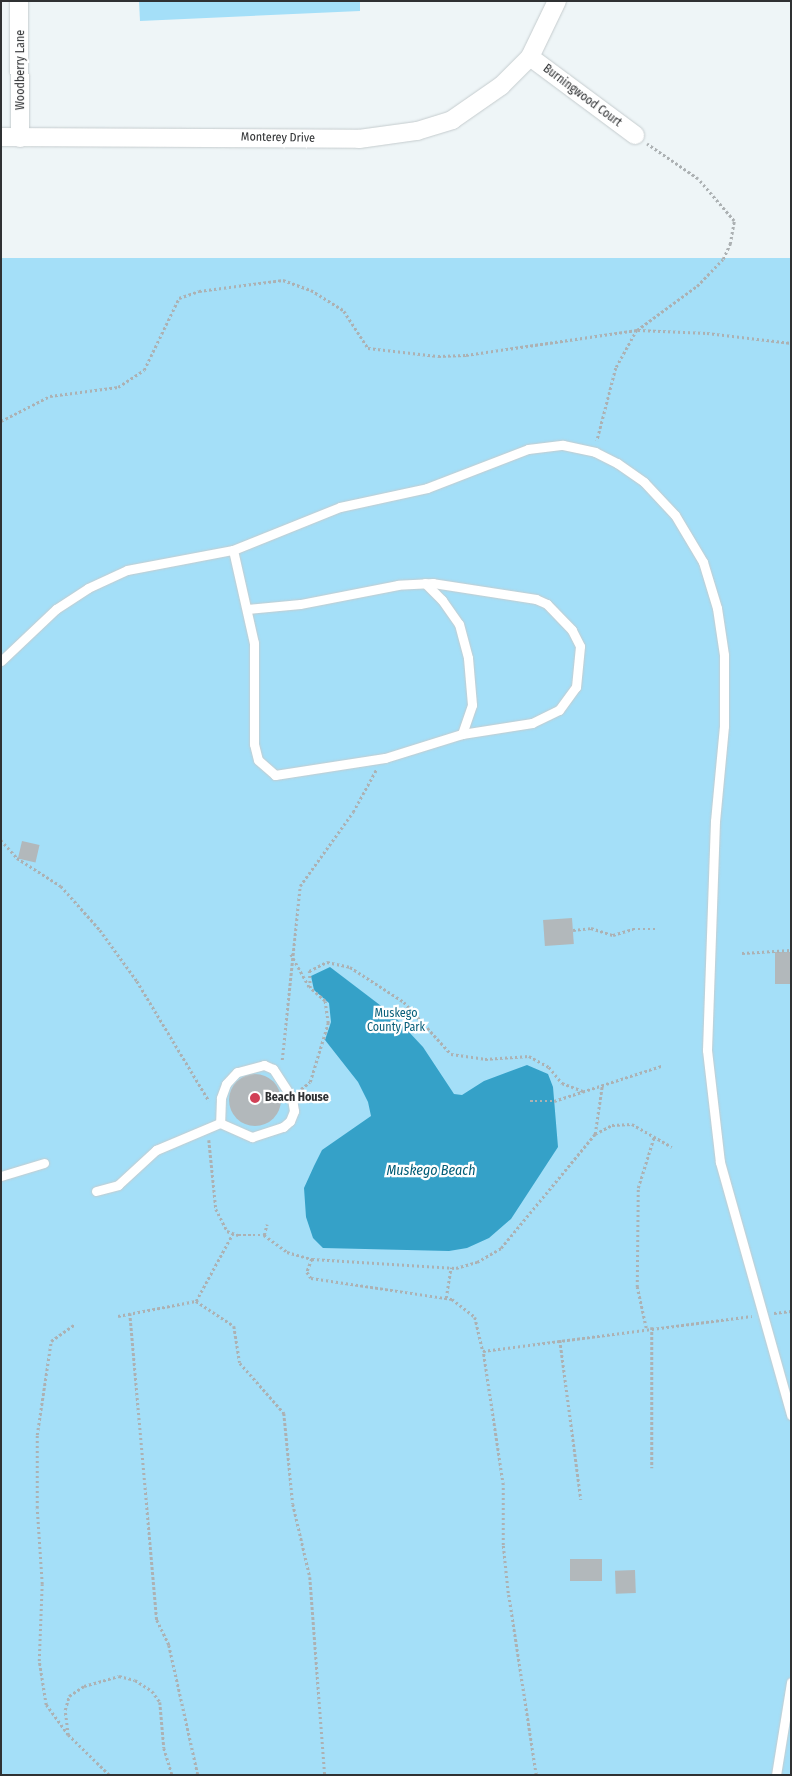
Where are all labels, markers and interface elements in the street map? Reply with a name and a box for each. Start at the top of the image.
street label: Woodberry Lane [14,30,28,110]
street label: Burningwood Court [540,62,624,130]
street label: Monterey Drive [241,130,315,146]
park label: Muskego County Park [367,1007,425,1035]
place label: Beach House [265,1091,329,1105]
marker: Beach House [249,1092,261,1104]
water label: Muskego Beach [386,1163,476,1179]

